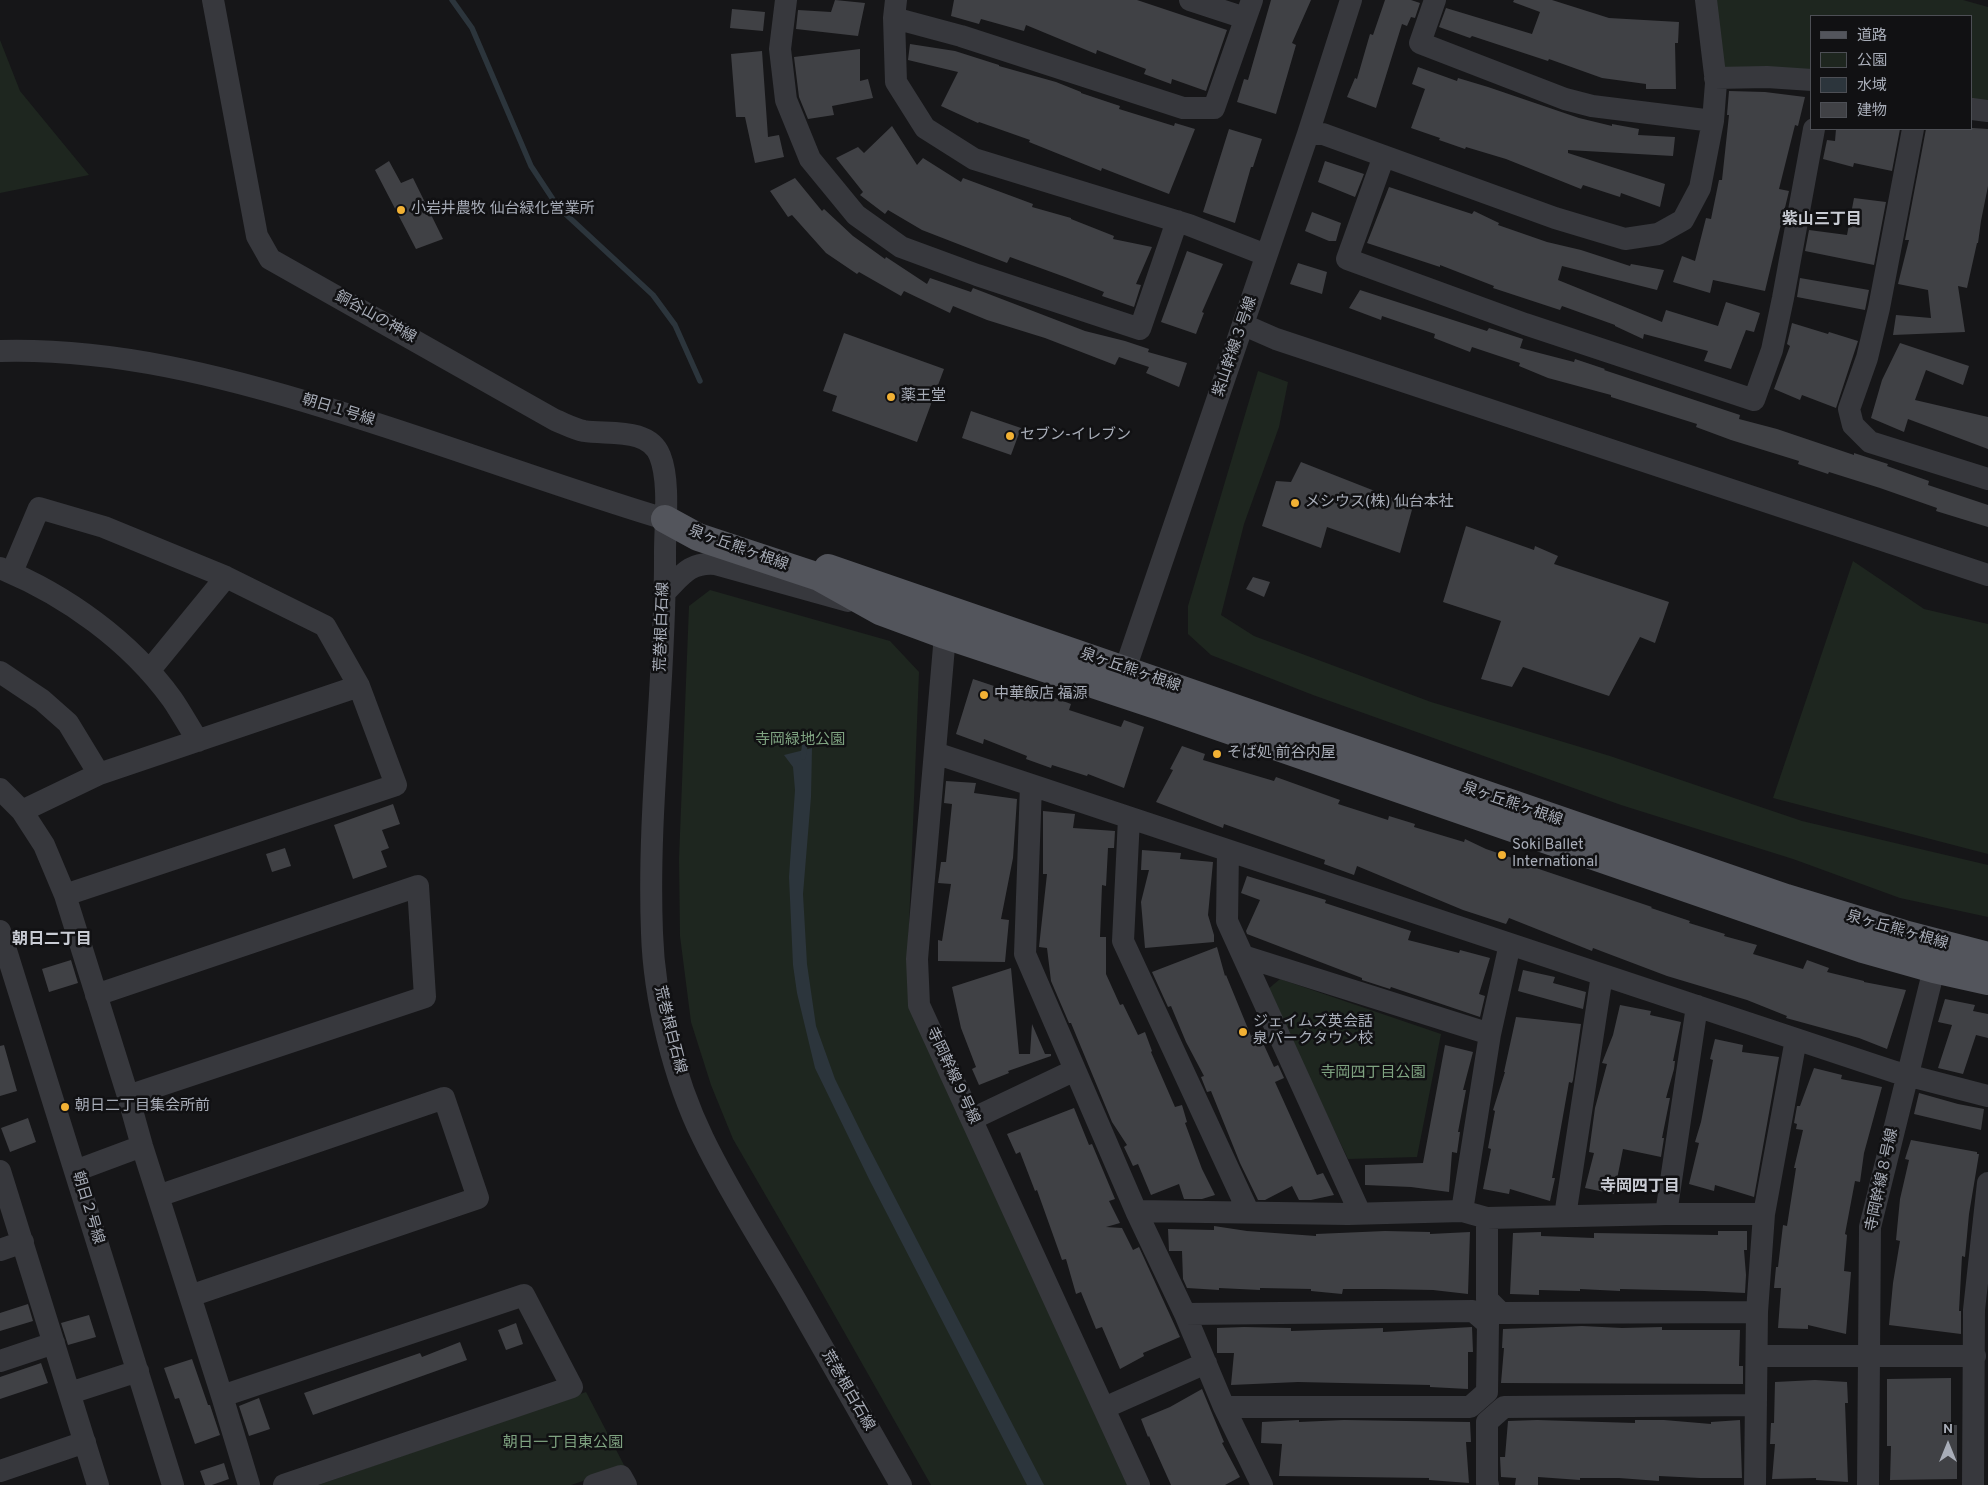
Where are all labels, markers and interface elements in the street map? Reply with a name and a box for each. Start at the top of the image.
legend [1810,15,1973,130]
text: 道路 [1857,27,1887,46]
text: 公園 [1857,52,1887,71]
text: 水域 [1857,77,1887,96]
text: 建物 [1857,102,1887,121]
place label: 小岩井農牧 仙台緑化営業所 [411,201,595,219]
marker: 小岩井農牧 仙台緑化営業所 [395,204,407,216]
district label: 紫山三丁目 [1782,211,1862,231]
street label: 銅谷山の神線 [331,288,419,348]
street label: 紫山幹線３号線 [1210,294,1262,400]
place label: 薬王堂 [901,388,946,406]
street label: 朝日１号線 [300,391,376,431]
marker: 薬王堂 [885,391,897,403]
place label: セブン-イレブン [1020,427,1131,445]
marker: セブン-イレブン [1004,430,1016,442]
place label: メシウス(株) 仙台本社 [1305,494,1454,512]
marker: メシウス(株) 仙台本社 [1289,497,1301,509]
street label: 泉ヶ丘熊ヶ根線 [686,523,790,575]
street label: 荒巻根白石線 [652,582,674,672]
street label: 泉ヶ丘熊ヶ根線 [1077,645,1183,697]
place label: 中華飯店 福源 [994,686,1088,704]
marker: 中華飯店 福源 [978,689,990,701]
park label: 寺岡緑地公園 [755,732,845,750]
place label: そば処 前谷内屋 [1227,745,1336,763]
marker: そば処 前谷内屋 [1211,748,1223,760]
street label: 泉ヶ丘熊ヶ根線 [1459,779,1565,831]
place label: Soki Ballet International [1512,837,1598,872]
marker: Soki Ballet International [1496,849,1508,861]
street label: 泉ヶ丘熊ヶ根線 [1844,908,1950,954]
district label: 朝日二丁目 [12,931,92,951]
street label: 荒巻根白石線 [649,984,689,1076]
place label: ジェイムズ英会話 泉パークタウン校 [1253,1014,1373,1049]
street label: 寺岡幹線９号線 [922,1025,982,1127]
marker: ジェイムズ英会話 泉パークタウン校 [1237,1026,1249,1038]
park label: 寺岡四丁目公園 [1321,1065,1425,1083]
place label: 朝日二丁目集会所前 [75,1098,210,1116]
marker: 朝日二丁目集会所前 [59,1101,71,1113]
street label: 寺岡幹線８号線 [1863,1127,1903,1233]
street label: 朝日２号線 [67,1170,107,1246]
district label: 寺岡四丁目 [1600,1178,1680,1198]
street label: 荒巻根白石線 [817,1348,877,1434]
north arrow [1923,1420,1973,1470]
text: N [1943,1421,1953,1438]
park label: 朝日一丁目東公園 [503,1435,623,1453]

